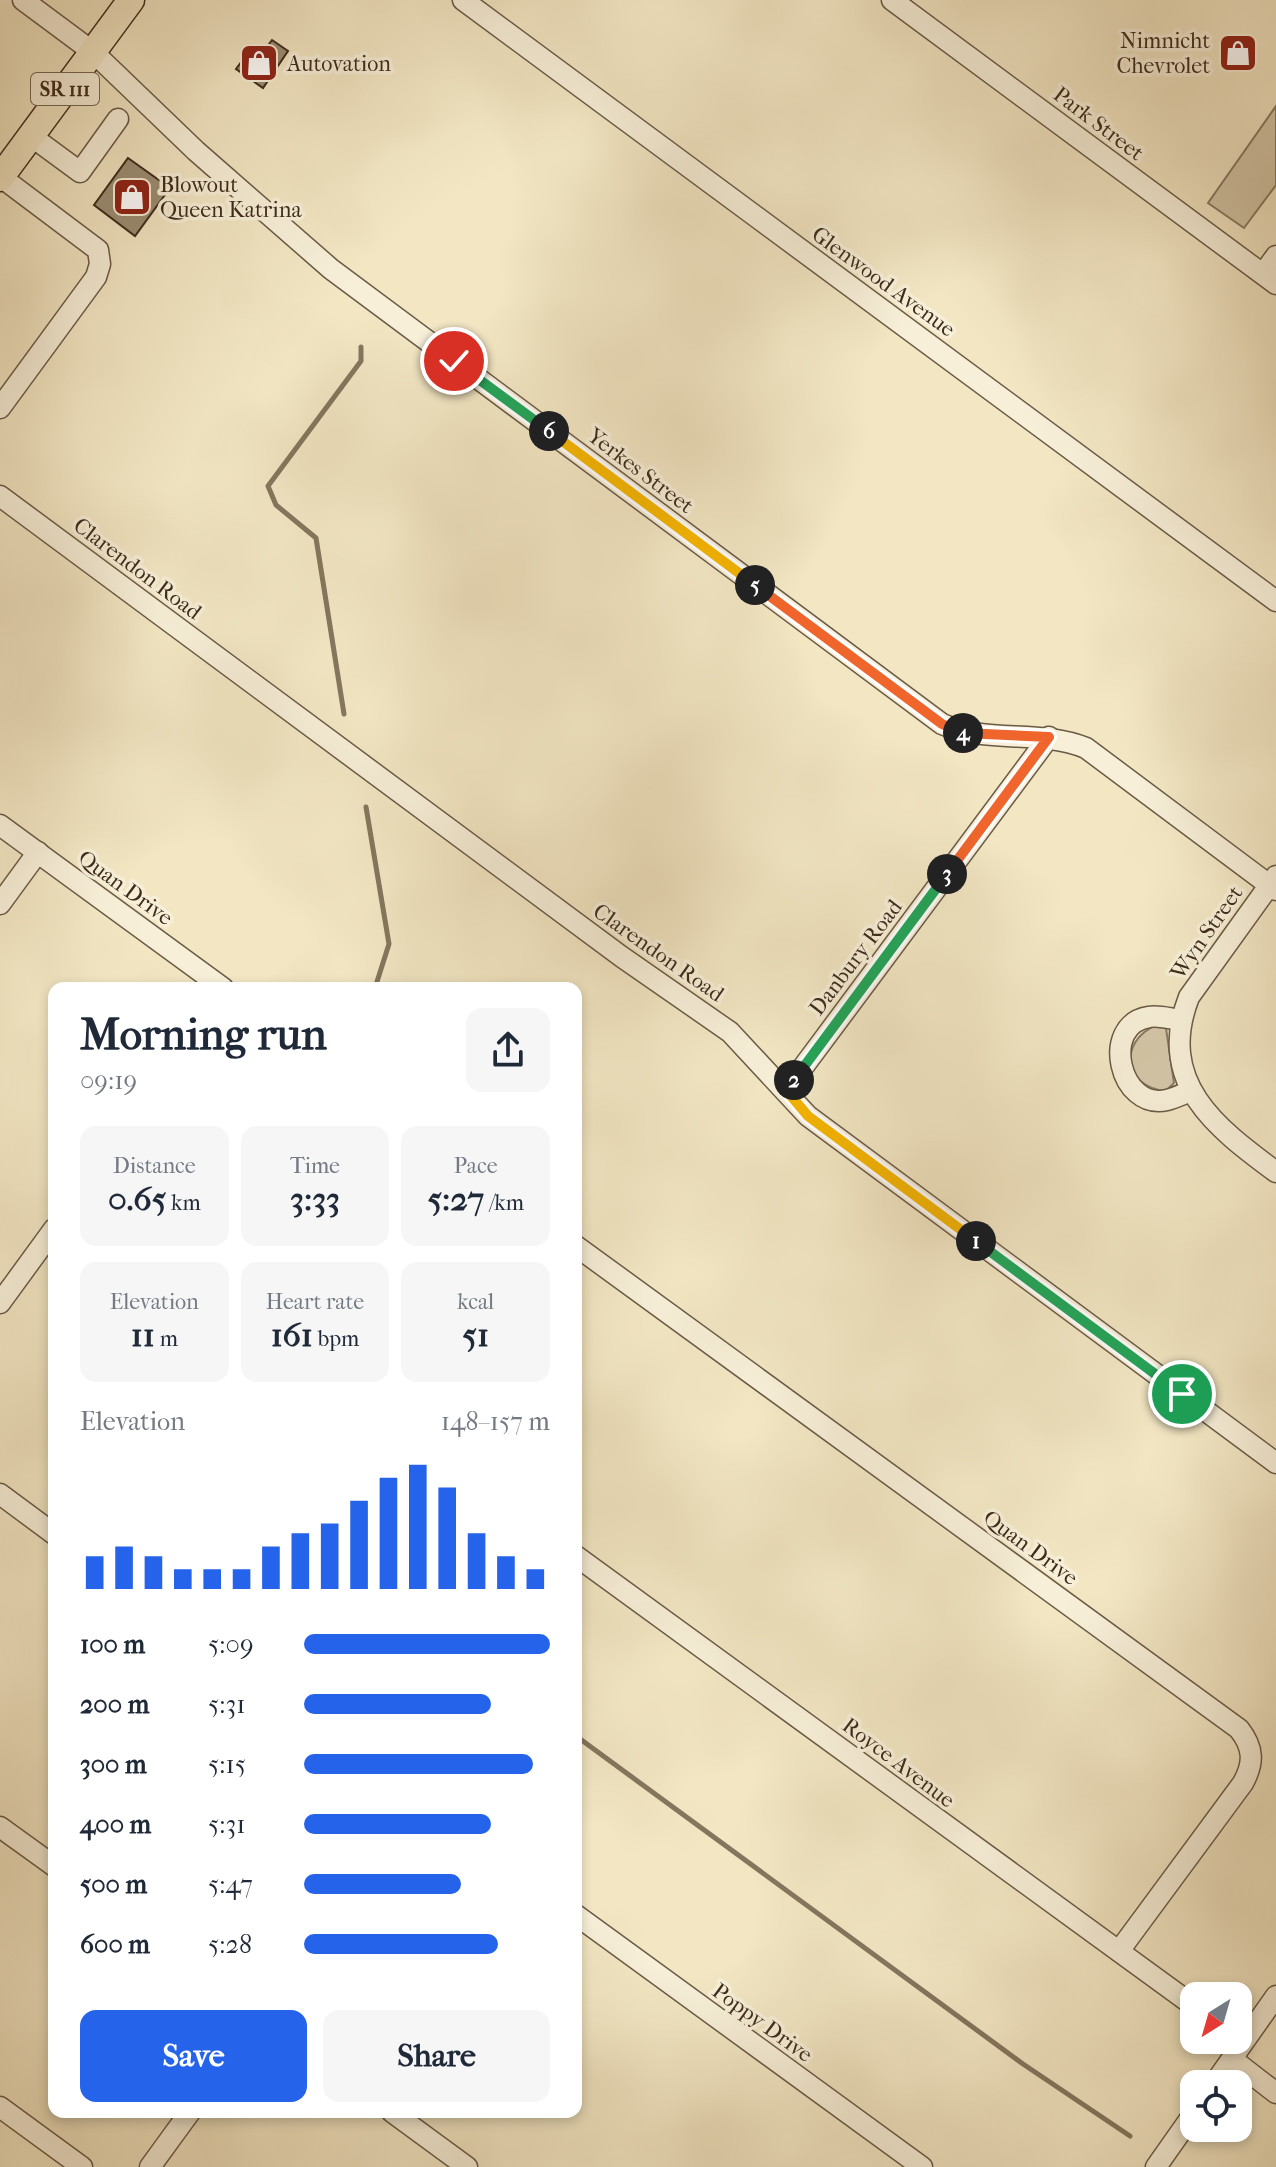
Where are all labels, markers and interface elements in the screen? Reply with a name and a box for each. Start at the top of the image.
place label: Nimnicht Chevrolet [1116,28,1210,79]
shop icon: Nimnicht Chevrolet [1217,32,1259,74]
shop icon: Autovation [238,42,280,84]
place label: Autovation [286,51,391,77]
road number: SR 111 [31,73,99,105]
street label: Park Street [1048,81,1149,166]
place label: Blowout Queen Katrina [160,172,302,223]
shop icon: Blowout Queen Katrina [111,176,153,218]
street label: Glenwood Avenue [807,221,960,343]
pin [420,327,488,395]
icon: check [432,339,476,383]
pin: 6 [529,411,569,451]
text: 6 [543,418,555,444]
street label: Yerkes Street [582,422,699,519]
street label: Clarendon Road [68,512,207,626]
pin: 5 [735,565,775,605]
text: 5 [750,572,760,598]
pin: 4 [943,713,983,753]
text: 4 [957,720,970,746]
street label: Quan Drive [73,845,178,931]
pin: 3 [927,854,967,894]
text: 3 [942,861,952,887]
street label: Wyn Street [1165,881,1249,985]
street label: Danbury Road [804,894,908,1021]
street label: Clarendon Road [588,898,730,1008]
button: share [466,1008,550,1092]
text: Morning run [80,1009,327,1060]
pin: 2 [774,1060,814,1100]
text: 09:19 [80,1065,137,1096]
text: 2 [788,1067,800,1093]
text: Distance [113,1153,196,1179]
text: Time [290,1153,340,1179]
text: Pace [454,1153,498,1179]
text: 0.65 [108,1179,166,1219]
text: 3:33 [290,1179,340,1219]
text: 5:27 [427,1179,484,1219]
text: km [166,1190,201,1216]
text: /km [484,1190,524,1216]
pin: 1 [956,1221,996,1261]
text: 1 [972,1228,980,1254]
text: Elevation [110,1289,199,1315]
text: Heart rate [266,1289,364,1315]
text: kcal [457,1289,494,1315]
text: 11 [131,1315,155,1355]
text: 161 [271,1315,313,1355]
text: 51 [462,1315,489,1355]
text: m [155,1326,178,1352]
text: bpm [313,1326,359,1352]
pin [1148,1360,1216,1428]
icon: arrive [1160,1372,1204,1416]
text: Elevation [80,1406,185,1437]
text: 148–157 m [441,1406,550,1437]
street label: Quan Drive [978,1505,1083,1591]
text: 100 m [80,1629,145,1660]
text: 5:09 [208,1629,254,1660]
text: 200 m [80,1689,149,1720]
text: 5:31 [208,1689,245,1720]
street label: Royce Avenue [837,1712,960,1814]
text: 300 m [80,1749,147,1780]
text: 5:15 [208,1749,246,1780]
text: 400 m [80,1809,151,1840]
text: 5:31 [208,1809,245,1840]
text: 500 m [80,1869,147,1900]
text: 5:47 [208,1869,253,1900]
text: 600 m [80,1929,150,1960]
text: 5:28 [208,1929,252,1960]
street label: Poppy Drive [707,1978,818,2068]
north arrow [1180,1982,1252,2054]
map controls [1180,1982,1252,2142]
button: Save [80,2010,307,2102]
button: Share [323,2010,550,2102]
button: locate [1180,2070,1252,2142]

